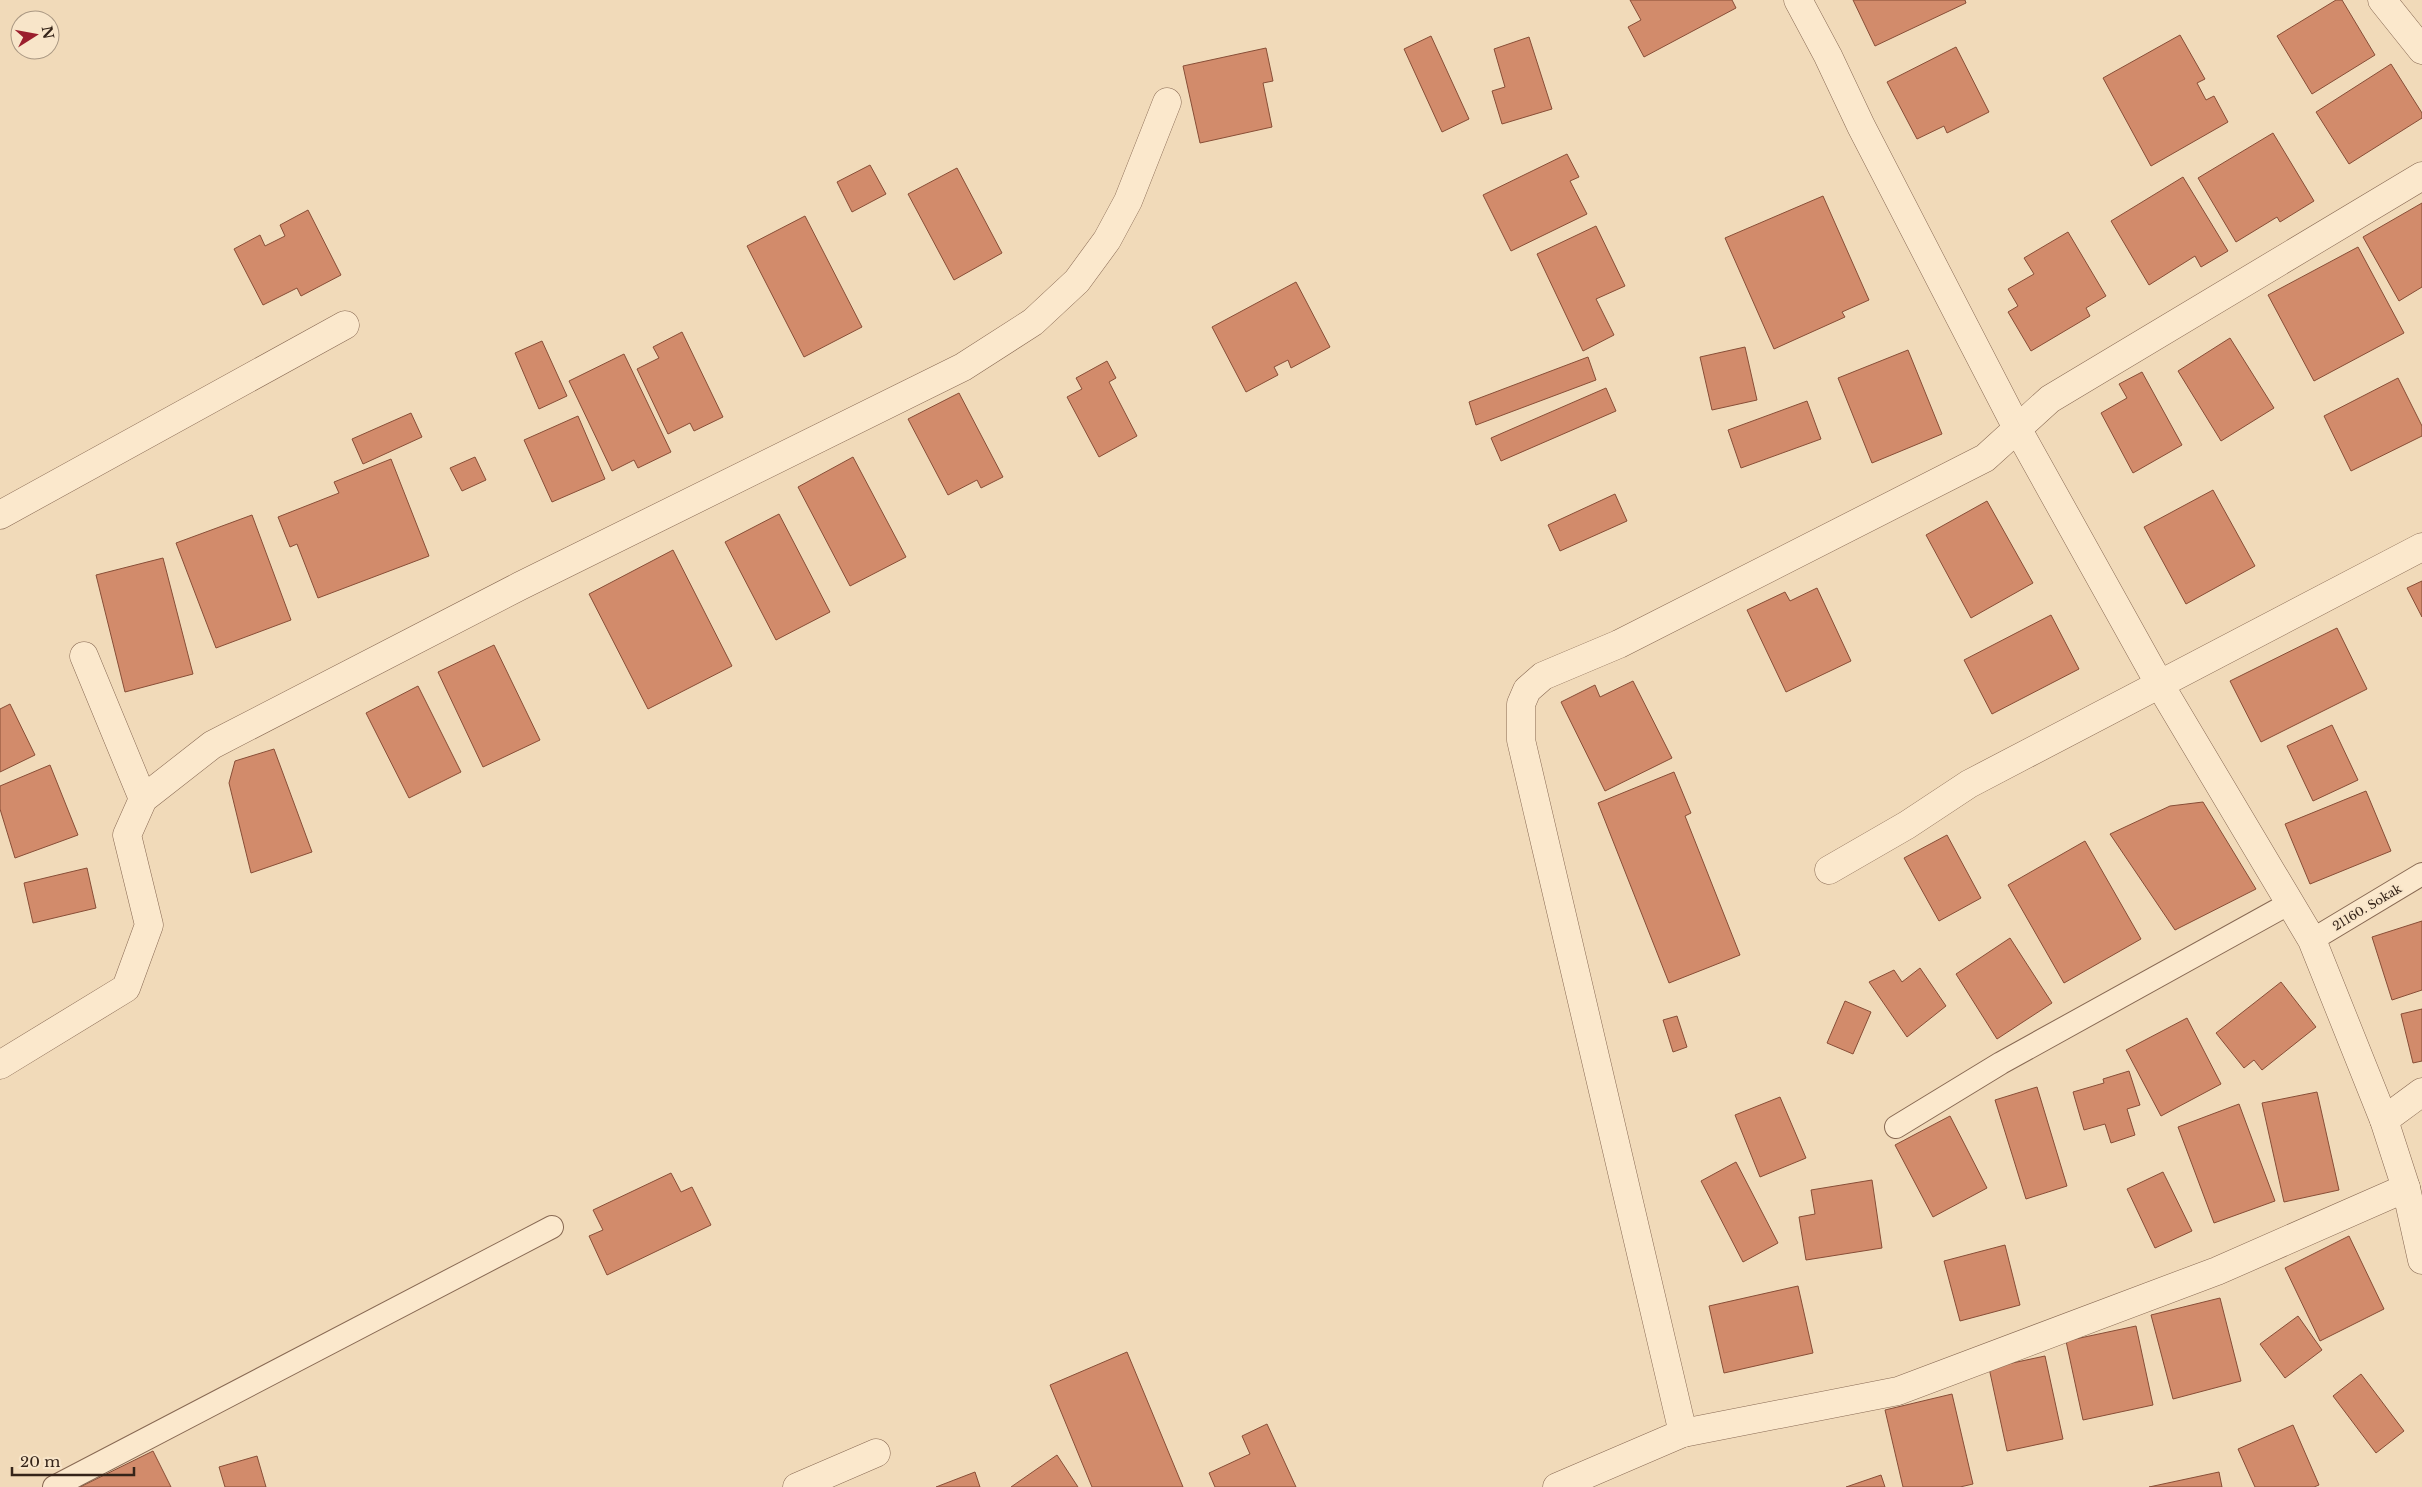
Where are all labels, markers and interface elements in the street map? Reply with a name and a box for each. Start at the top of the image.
north arrow [10,10,60,60]
text: N [38,24,58,41]
street label: 21160. Sokak [2330,880,2405,933]
scale bar [12,1444,135,1476]
text: 20 m [20,1452,60,1471]

